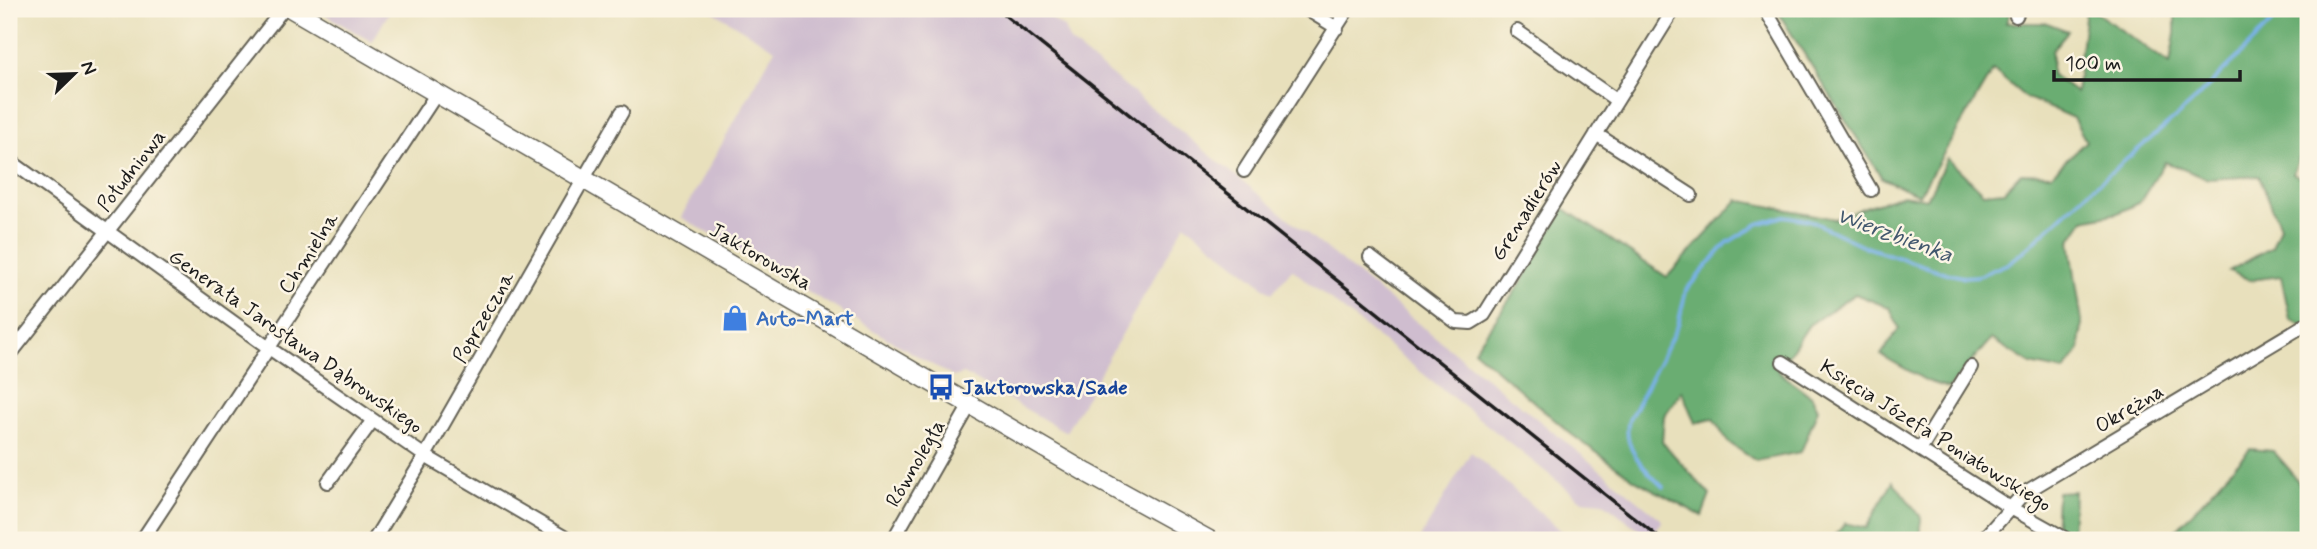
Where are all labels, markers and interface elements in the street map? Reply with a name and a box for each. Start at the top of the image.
north arrow [38,38,108,108]
scale bar [2054,38,2240,82]
text: 100 m [2065,50,2121,78]
text: N [74,57,102,79]
street label: Południowa [91,124,173,218]
street label: Grenadierów [1485,154,1569,267]
water label: Wierzbienka [1832,201,1956,271]
street label: Chmielna [272,207,346,300]
street label: Jaktorowska [704,216,817,298]
street label: Generała Jarosława Dąbrowskiego [163,243,428,441]
street label: Poprzeczna [446,266,522,368]
shop icon: Auto-Mart [720,303,750,333]
place label: Auto-Mart [756,305,854,333]
street label: Księcia Józefa Poniatowskiego [1814,353,2057,520]
bus stop icon: Jaktorowska/Sade [926,372,956,402]
place label: Jaktorowska/Sade [962,374,1128,402]
street label: Okrężna [2090,377,2169,440]
street label: Równoległa [879,414,952,513]

